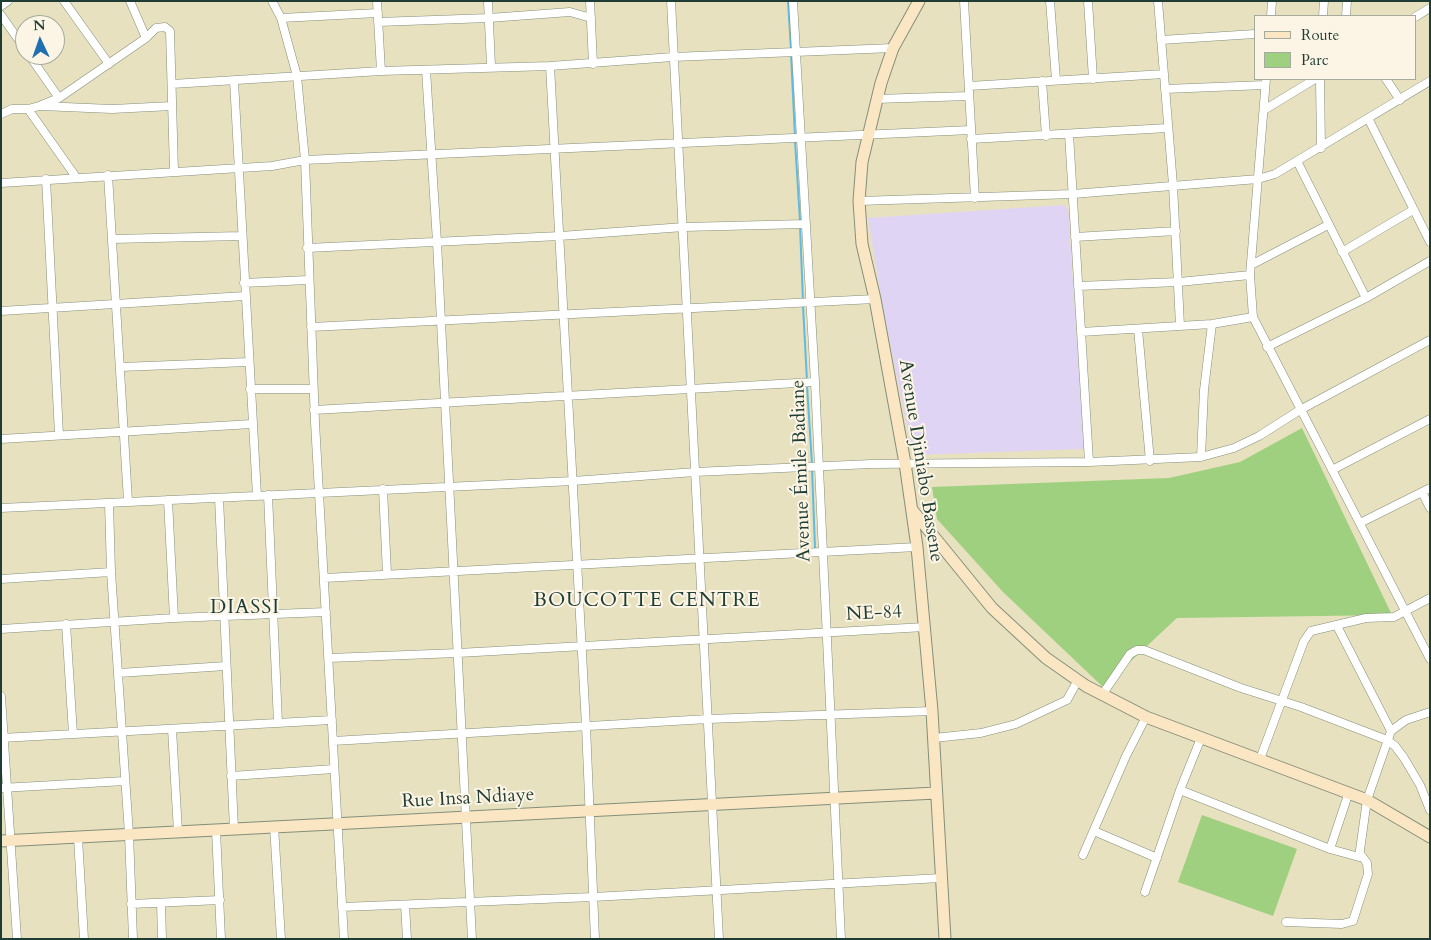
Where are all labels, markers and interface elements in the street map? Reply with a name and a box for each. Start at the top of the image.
north arrow [15,15,65,65]
legend [1254,15,1416,80]
text: N [33,16,46,35]
text: Route [1301,25,1339,45]
text: Parc [1301,50,1329,70]
street label: Avenue Djiniabo Bassene [893,358,947,564]
street label: Avenue Émile Badiane [787,379,817,563]
district label: BOUCOTTE CENTRE [531,589,763,613]
district label: DIASSI [209,596,281,620]
street label: NE-84 [846,601,902,627]
street label: Rue Insa Ndiaye [401,784,535,814]

